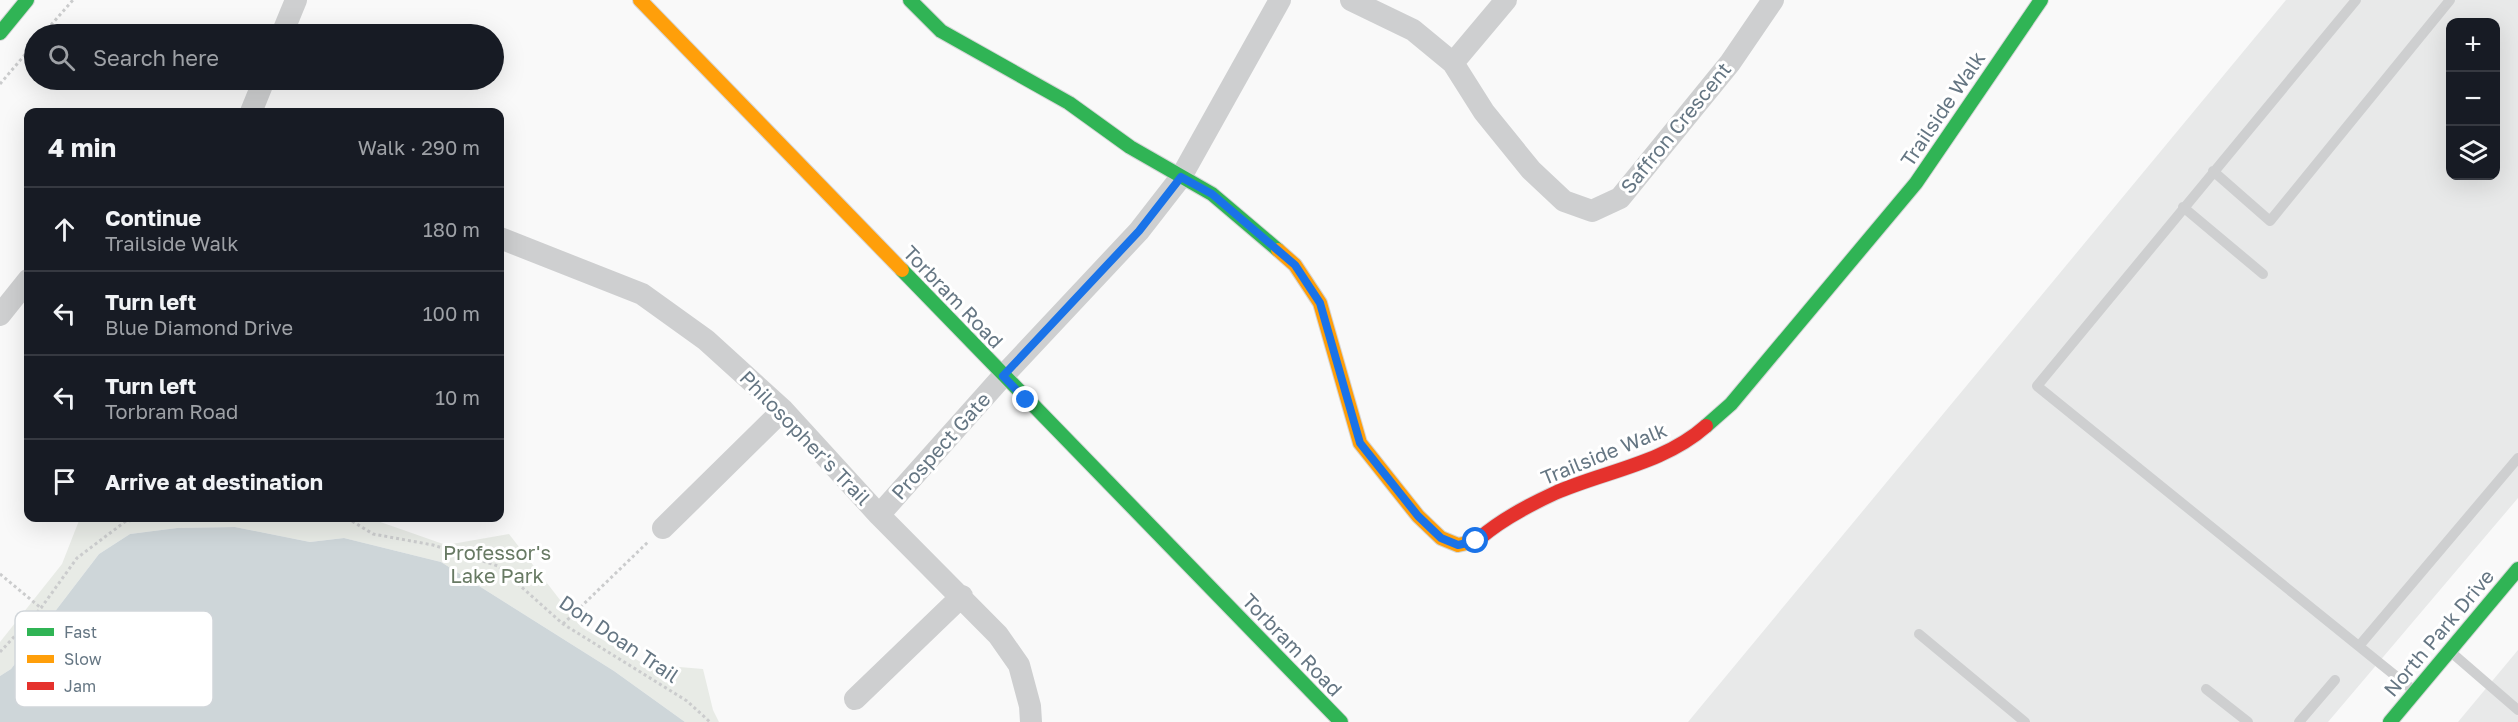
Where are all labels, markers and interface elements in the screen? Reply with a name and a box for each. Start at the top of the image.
map controls [2446,18,2500,180]
button: + [2446,18,2500,72]
search box [24,24,504,90]
icon: search [45,41,78,74]
text: Search here [93,44,219,71]
street label: Trailside Walk [1895,46,1989,171]
street label: Saffron Crescent [1615,57,1735,198]
button: − [2446,72,2500,126]
button: layers [2446,126,2500,180]
text: 4 min [48,132,116,163]
text: Walk · 290 m [358,135,480,159]
text: Continue [105,204,201,231]
icon: ahead [48,213,81,246]
text: 180 m [423,217,480,241]
text: Trailside Walk [105,231,239,255]
street label: Torbram Road [899,240,1009,353]
text: Turn left [105,288,196,315]
icon: left [48,297,81,330]
text: 100 m [423,301,480,325]
text: Blue Diamond Drive [105,315,293,339]
street label: Philosopher's Trail [735,365,876,510]
text: Turn left [105,372,196,399]
icon: left [48,381,81,414]
text: 10 m [435,385,480,409]
route end [1012,386,1038,412]
street label: Prospect Gate [886,387,995,504]
text: Torbram Road [105,399,238,423]
street label: Trailside Walk [1537,417,1670,489]
icon: arrive [48,465,81,498]
text: Arrive at destination [105,468,323,495]
route start [1462,527,1488,553]
park label: Professor's Lake Park [443,540,551,587]
street label: North Park Drive [2378,564,2498,701]
street label: Torbram Road [1238,588,1348,701]
street label: Don Doan Trail [555,589,684,687]
legend [15,611,213,707]
text: Fast [64,622,97,642]
text: Slow [64,649,102,669]
text: Jam [64,676,96,696]

